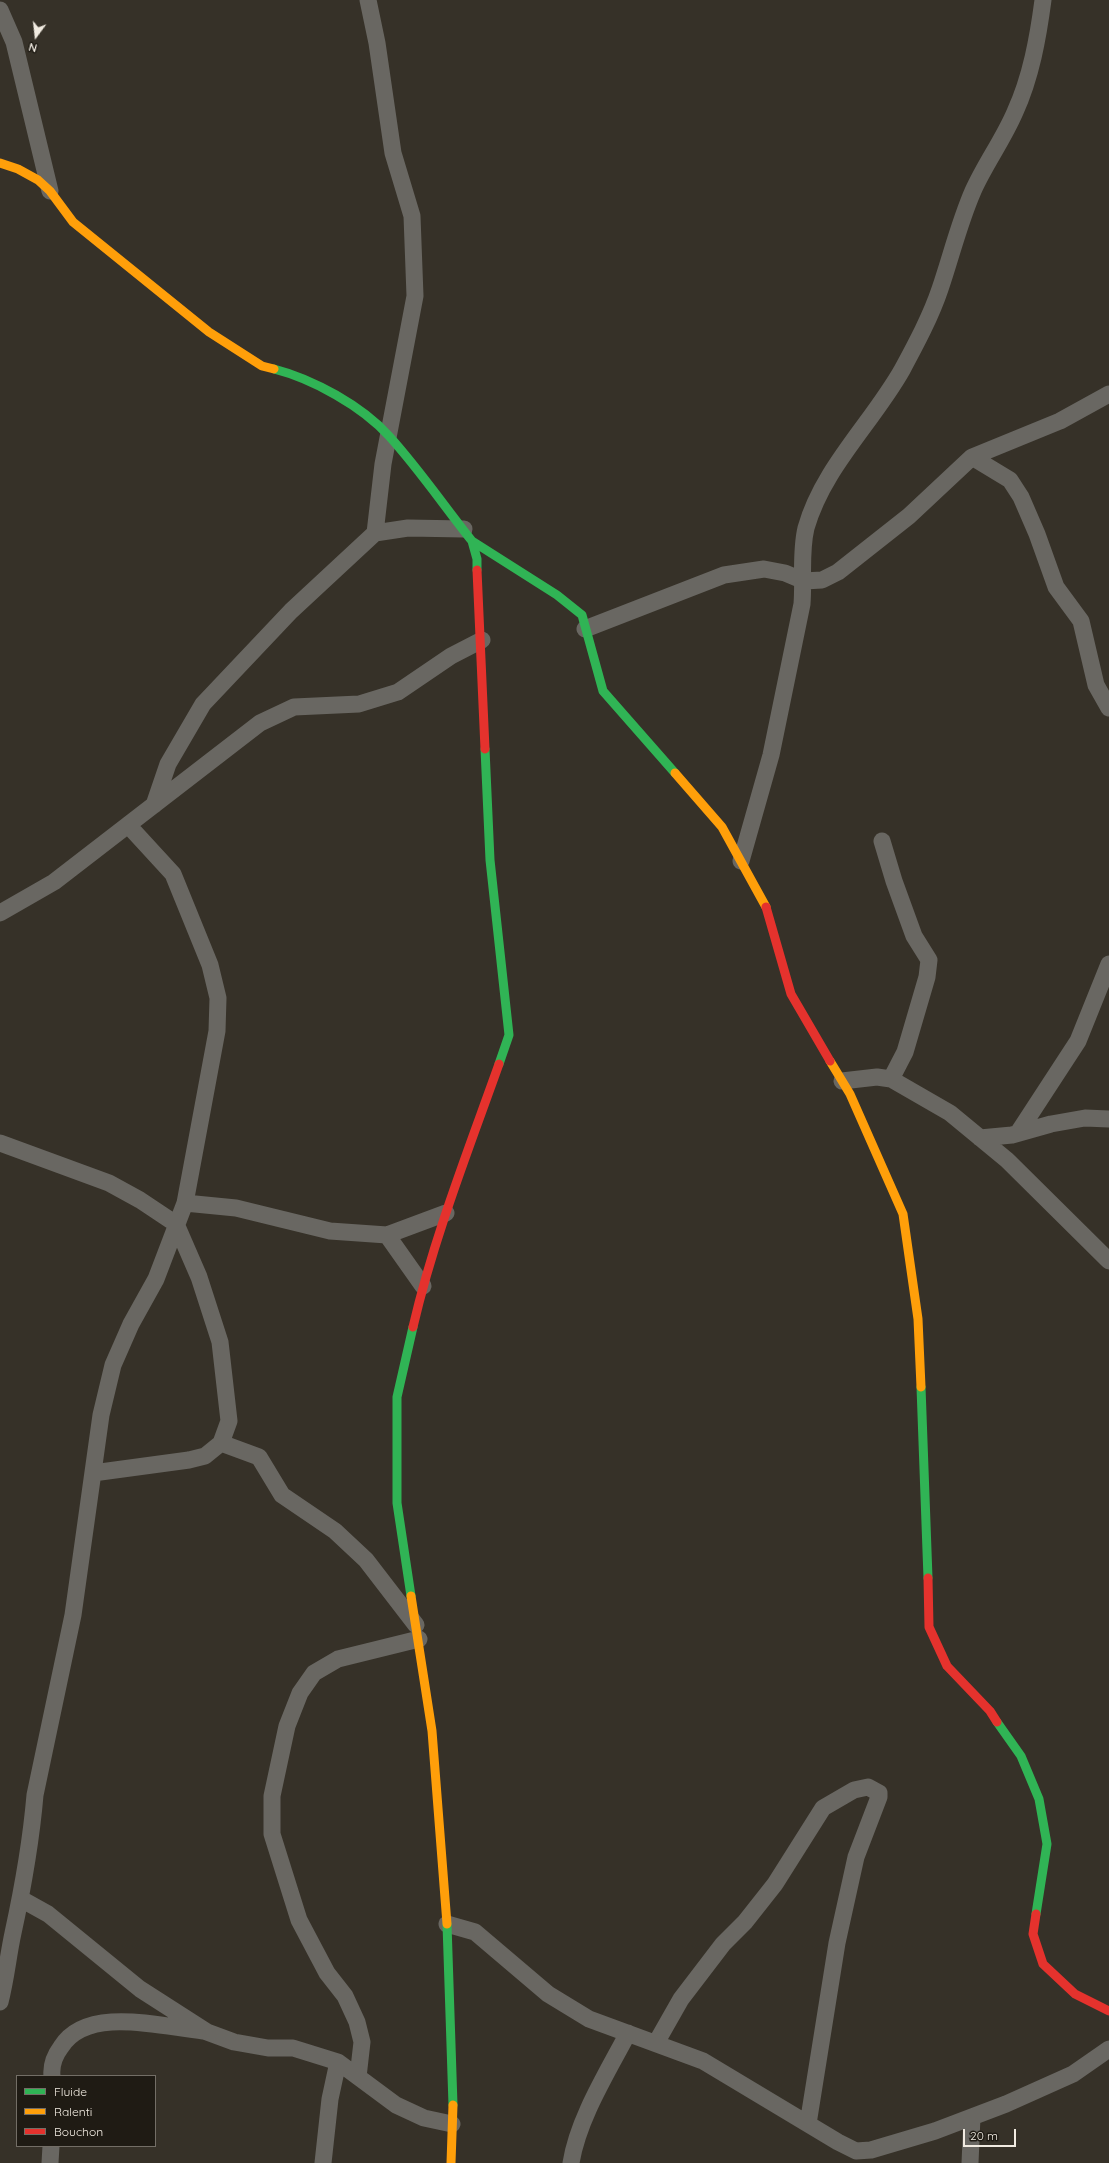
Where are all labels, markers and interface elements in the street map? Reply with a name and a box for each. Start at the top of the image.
north arrow [16,16,56,56]
text: N [27,40,39,55]
legend [16,2075,156,2147]
text: Fluide [54,2084,87,2099]
text: Ralenti [54,2104,92,2119]
scale bar [965,2121,1018,2147]
text: Bouchon [54,2124,103,2139]
text: 20 m [970,2128,998,2143]

